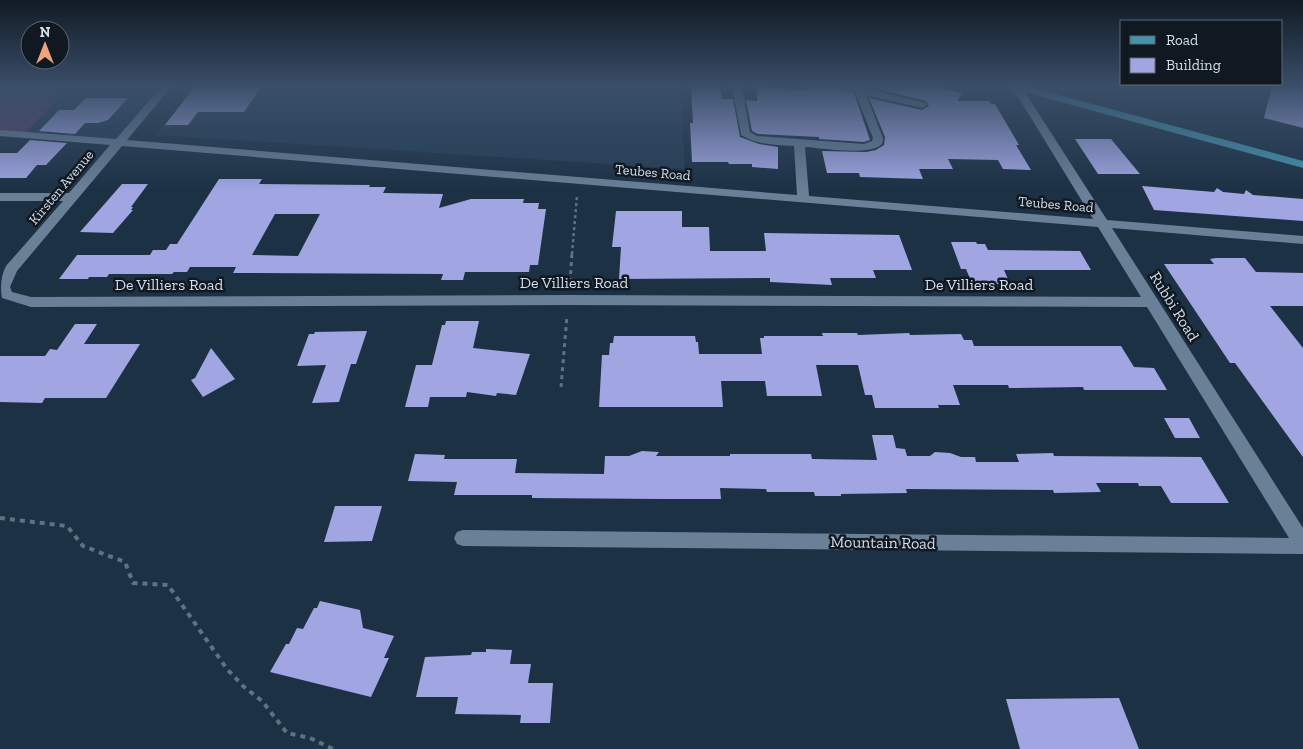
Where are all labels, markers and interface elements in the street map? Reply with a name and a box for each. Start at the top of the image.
north arrow [20,20,70,70]
legend [1120,20,1283,85]
text: N [40,24,51,41]
text: Road [1166,31,1199,49]
text: Building [1166,56,1221,74]
street label: Kirsten Avenue [25,146,98,228]
street label: Teubes Road [615,161,692,184]
street label: Teubes Road [1018,193,1095,216]
street label: Rubbi Road [1146,268,1204,345]
street label: De Villiers Road [520,273,629,292]
street label: De Villiers Road [115,275,224,294]
street label: De Villiers Road [925,275,1034,294]
street label: Mountain Road [830,532,936,553]

